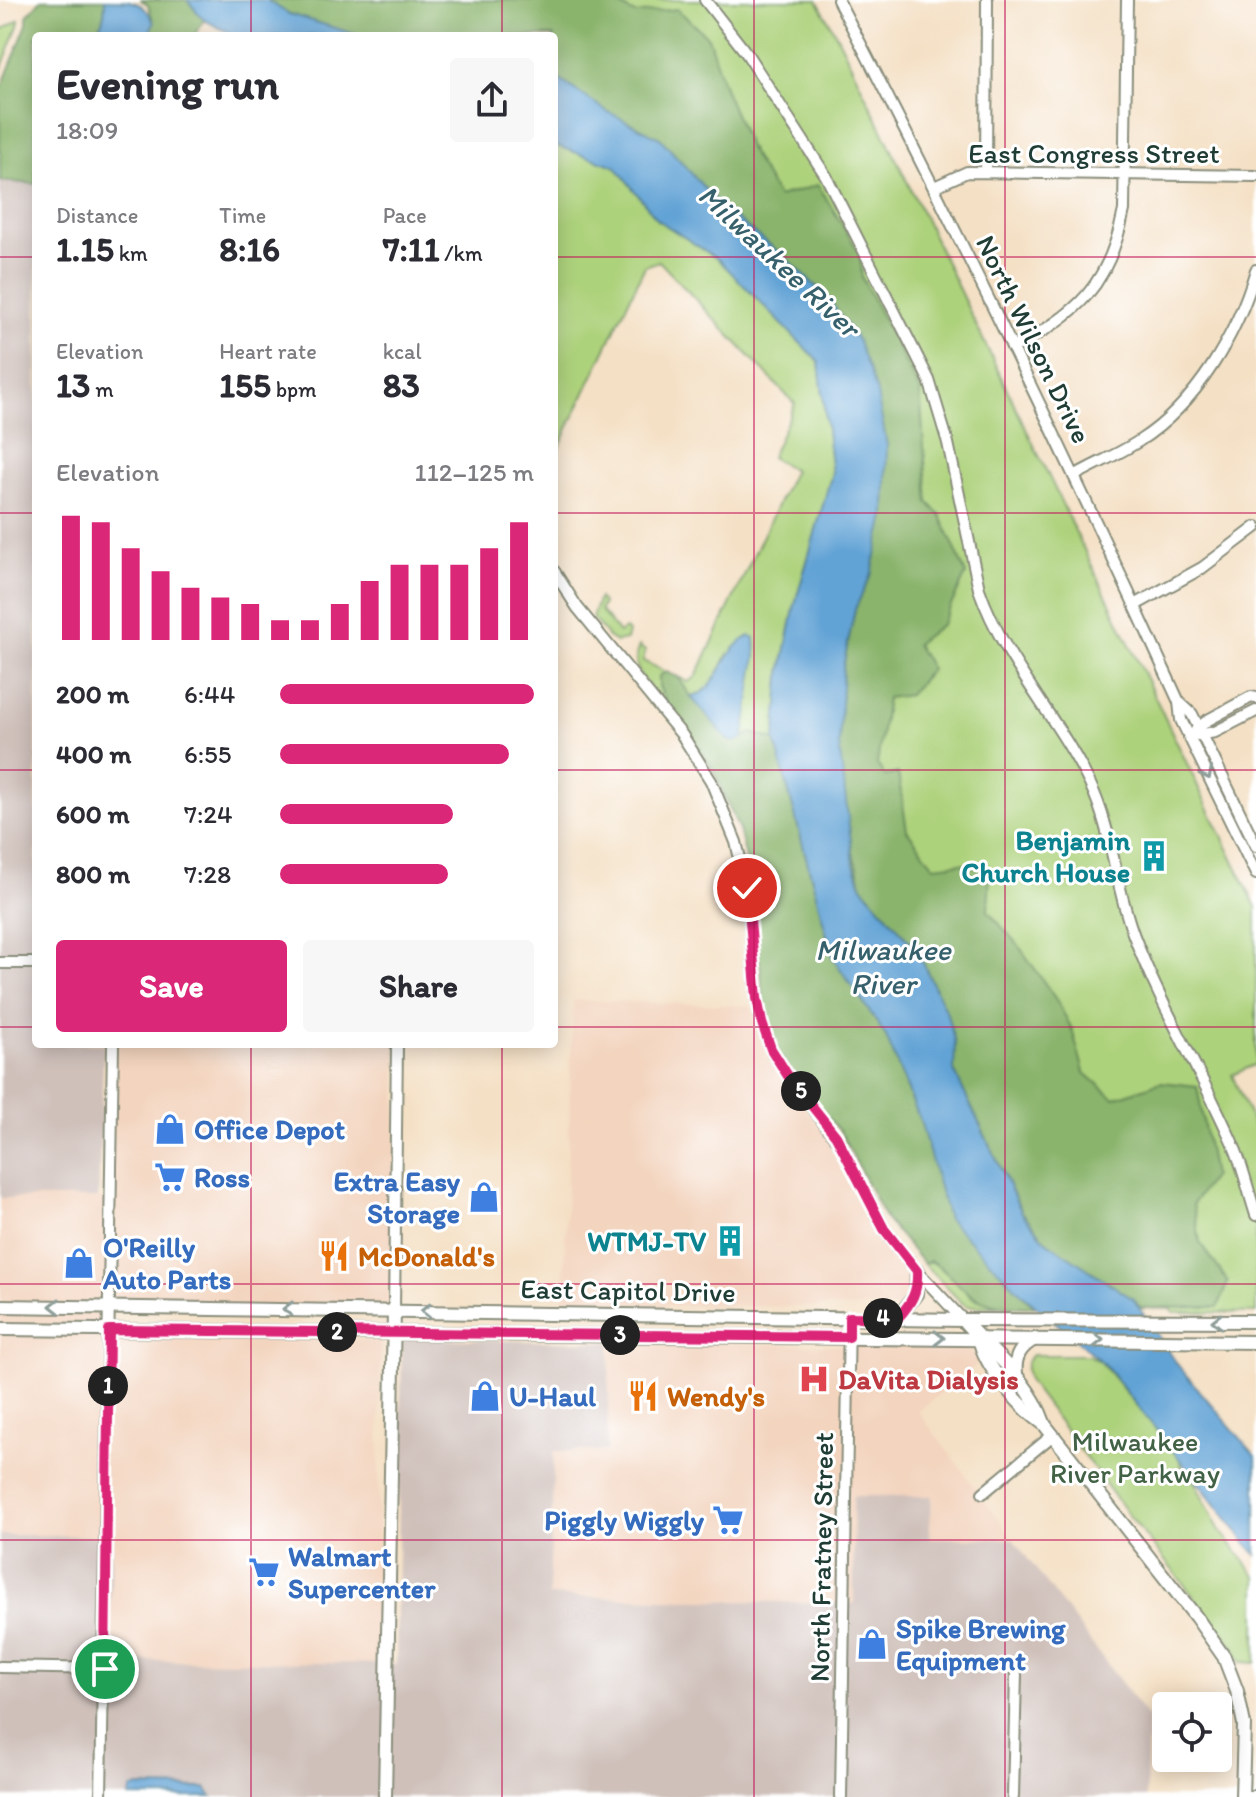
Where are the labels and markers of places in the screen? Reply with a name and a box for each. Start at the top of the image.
place label: Benjamin Church House [961,823,1130,889]
building icon: Benjamin Church House [1137,839,1171,873]
pin [713,854,781,922]
pin: 5 [781,1071,821,1111]
shop icon: Office Depot [153,1112,187,1146]
place label: Office Depot [194,1112,346,1146]
supermarket icon: Ross [153,1160,187,1194]
place label: Ross [194,1160,250,1194]
place label: Extra Easy Storage [334,1164,461,1230]
shop icon: Extra Easy Storage [467,1180,501,1214]
place label: WTMJ-TV [587,1224,707,1258]
building icon: WTMJ-TV [713,1224,747,1258]
place label: O'Reilly Auto Parts [102,1230,231,1296]
restaurant icon: McDonald's [317,1239,351,1273]
place label: McDonald's [358,1239,495,1273]
shop icon: O'Reilly Auto Parts [62,1246,96,1280]
pin: 4 [863,1298,903,1338]
pin: 2 [317,1312,357,1352]
pin: 3 [600,1315,640,1355]
hospital icon: DaVita Dialysis [797,1362,831,1396]
place label: DaVita Dialysis [838,1362,1019,1396]
pin: 1 [88,1366,128,1406]
shop icon: U-Haul [468,1379,502,1413]
place label: U-Haul [509,1379,596,1413]
restaurant icon: Wendy's [626,1379,660,1413]
place label: Wendy's [667,1379,765,1413]
place label: Piggly Wiggly [544,1503,705,1537]
supermarket icon: Piggly Wiggly [711,1503,745,1537]
place label: Walmart Supercenter [288,1539,436,1605]
supermarket icon: Walmart Supercenter [247,1555,281,1589]
place label: Spike Brewing Equipment [896,1611,1066,1677]
shop icon: Spike Brewing Equipment [855,1627,889,1661]
pin [71,1635,139,1703]

